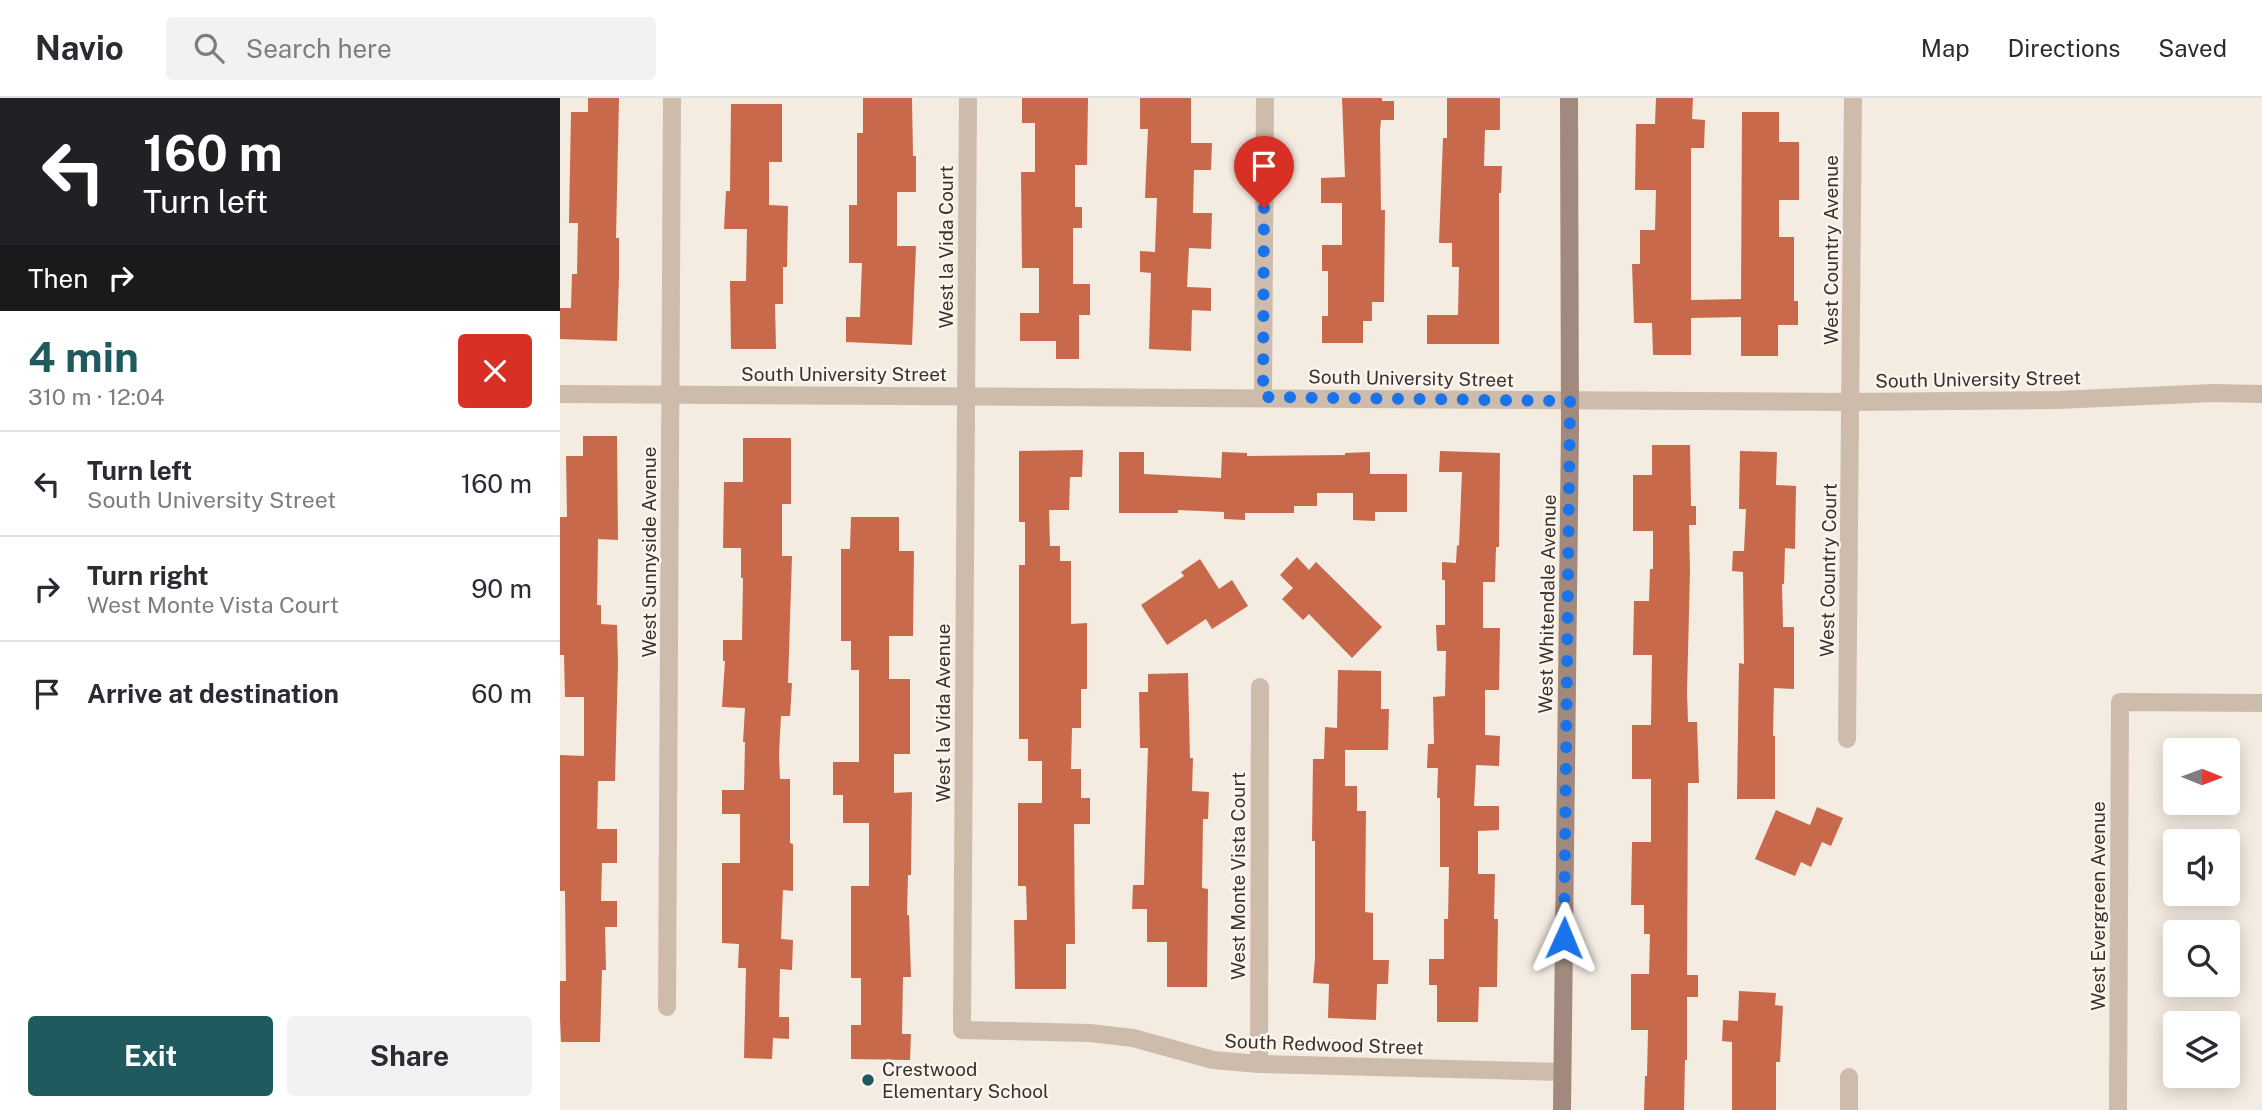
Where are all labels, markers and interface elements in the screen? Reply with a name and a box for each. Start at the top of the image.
search box [166,17,656,80]
text: Navio [35,29,124,67]
icon: search [190,29,228,67]
text: Search here [246,33,392,64]
text: Map [1921,34,1970,62]
text: Directions [2008,34,2120,62]
text: Saved [2158,34,2227,62]
text: 160 m [143,124,283,182]
icon: left [28,126,119,217]
pin [1234,136,1294,208]
icon: arrive [1245,147,1283,185]
street label: West Country Avenue [1820,155,1842,345]
street label: West la Vida Court [935,165,957,329]
text: Turn left [143,183,268,220]
icon: right [102,259,140,297]
text: Then [28,263,88,294]
text: 4 min [28,332,139,381]
button: close [458,334,532,408]
street label: South University Street [741,363,947,385]
street label: South University Street [1308,365,1514,391]
street label: South University Street [1875,366,2081,392]
text: 310 m · 12:04 [28,383,164,410]
street label: West Sunnyside Avenue [638,447,660,658]
text: Turn left [87,455,192,486]
icon: left [28,465,66,503]
text: 160 m [461,468,532,499]
street label: West Country Court [1815,483,1841,657]
text: South University Street [87,486,336,513]
street label: West Whitendale Avenue [1534,494,1560,714]
text: Turn right [87,560,209,591]
icon: right [28,570,66,608]
text: 90 m [471,573,532,604]
text: West Monte Vista Court [87,591,339,618]
street label: West la Vida Avenue [932,624,954,802]
icon: arrive [28,675,66,713]
text: Arrive at destination [87,678,339,709]
text: 60 m [471,678,532,709]
north arrow [2163,738,2240,816]
map controls [2163,738,2240,1088]
street label: West Monte Vista Court [1227,772,1249,980]
street label: West Evergreen Avenue [2087,801,2109,1011]
button: sound [2163,829,2240,906]
position arrow [1527,901,1601,975]
button: search [2163,920,2240,997]
button: layers [2163,1011,2240,1088]
button: Exit [28,1016,273,1096]
button: Share [287,1016,532,1096]
street label: South Redwood Street [1224,1030,1424,1058]
place label: Crestwood Elementary School [882,1058,1049,1102]
marker: Crestwood Elementary School [860,1072,876,1088]

